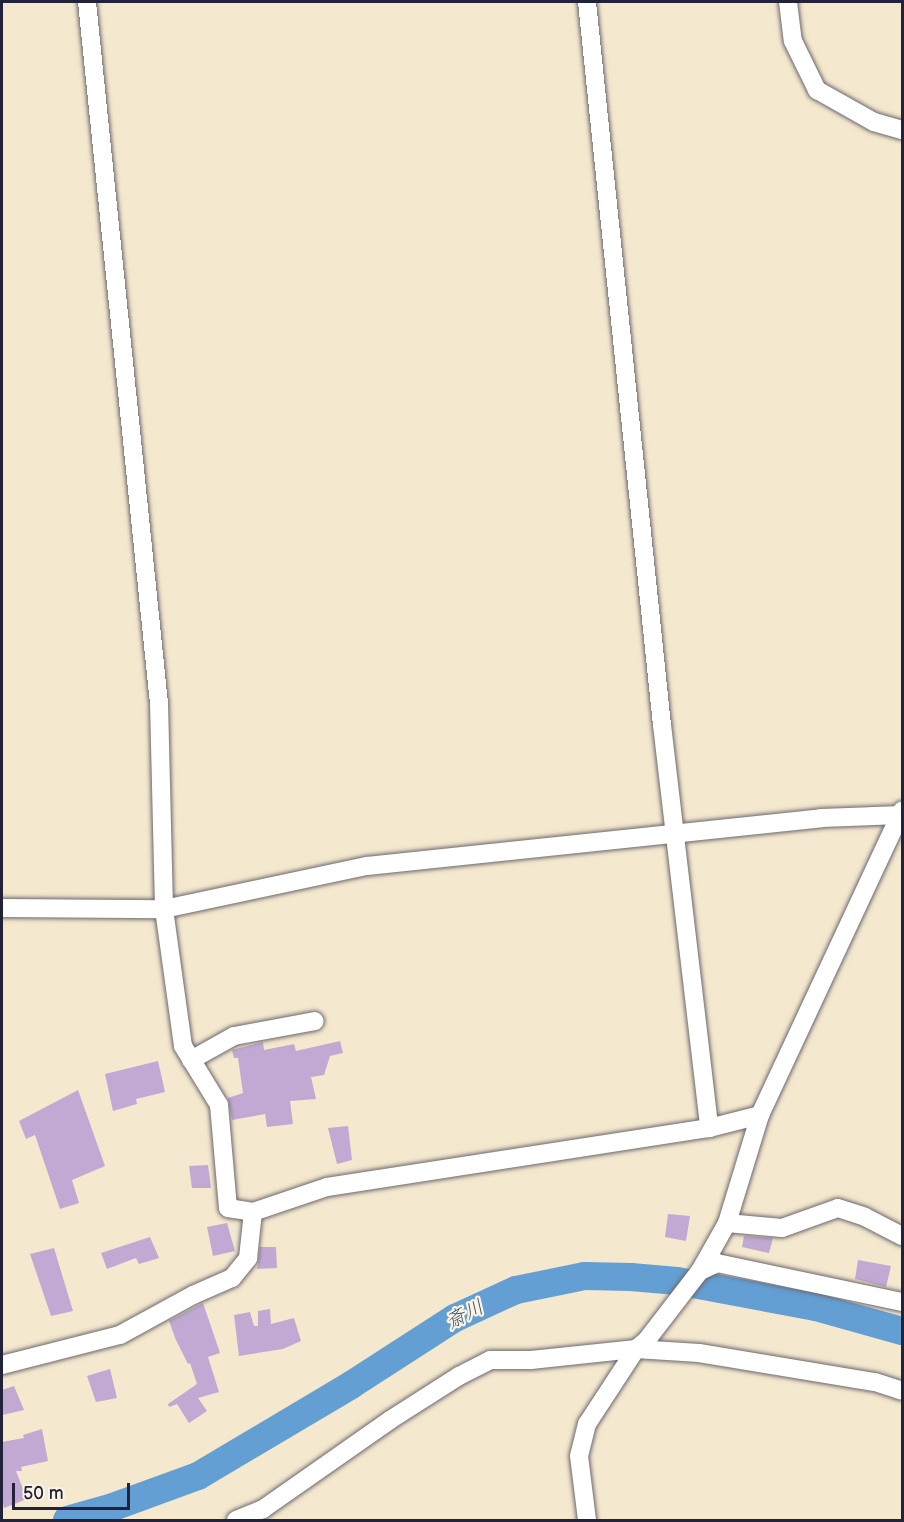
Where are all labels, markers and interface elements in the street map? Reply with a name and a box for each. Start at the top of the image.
water label: 斎川 [442,1295,488,1335]
scale bar [15,1471,134,1509]
text: 50 m [23,1483,64,1504]

